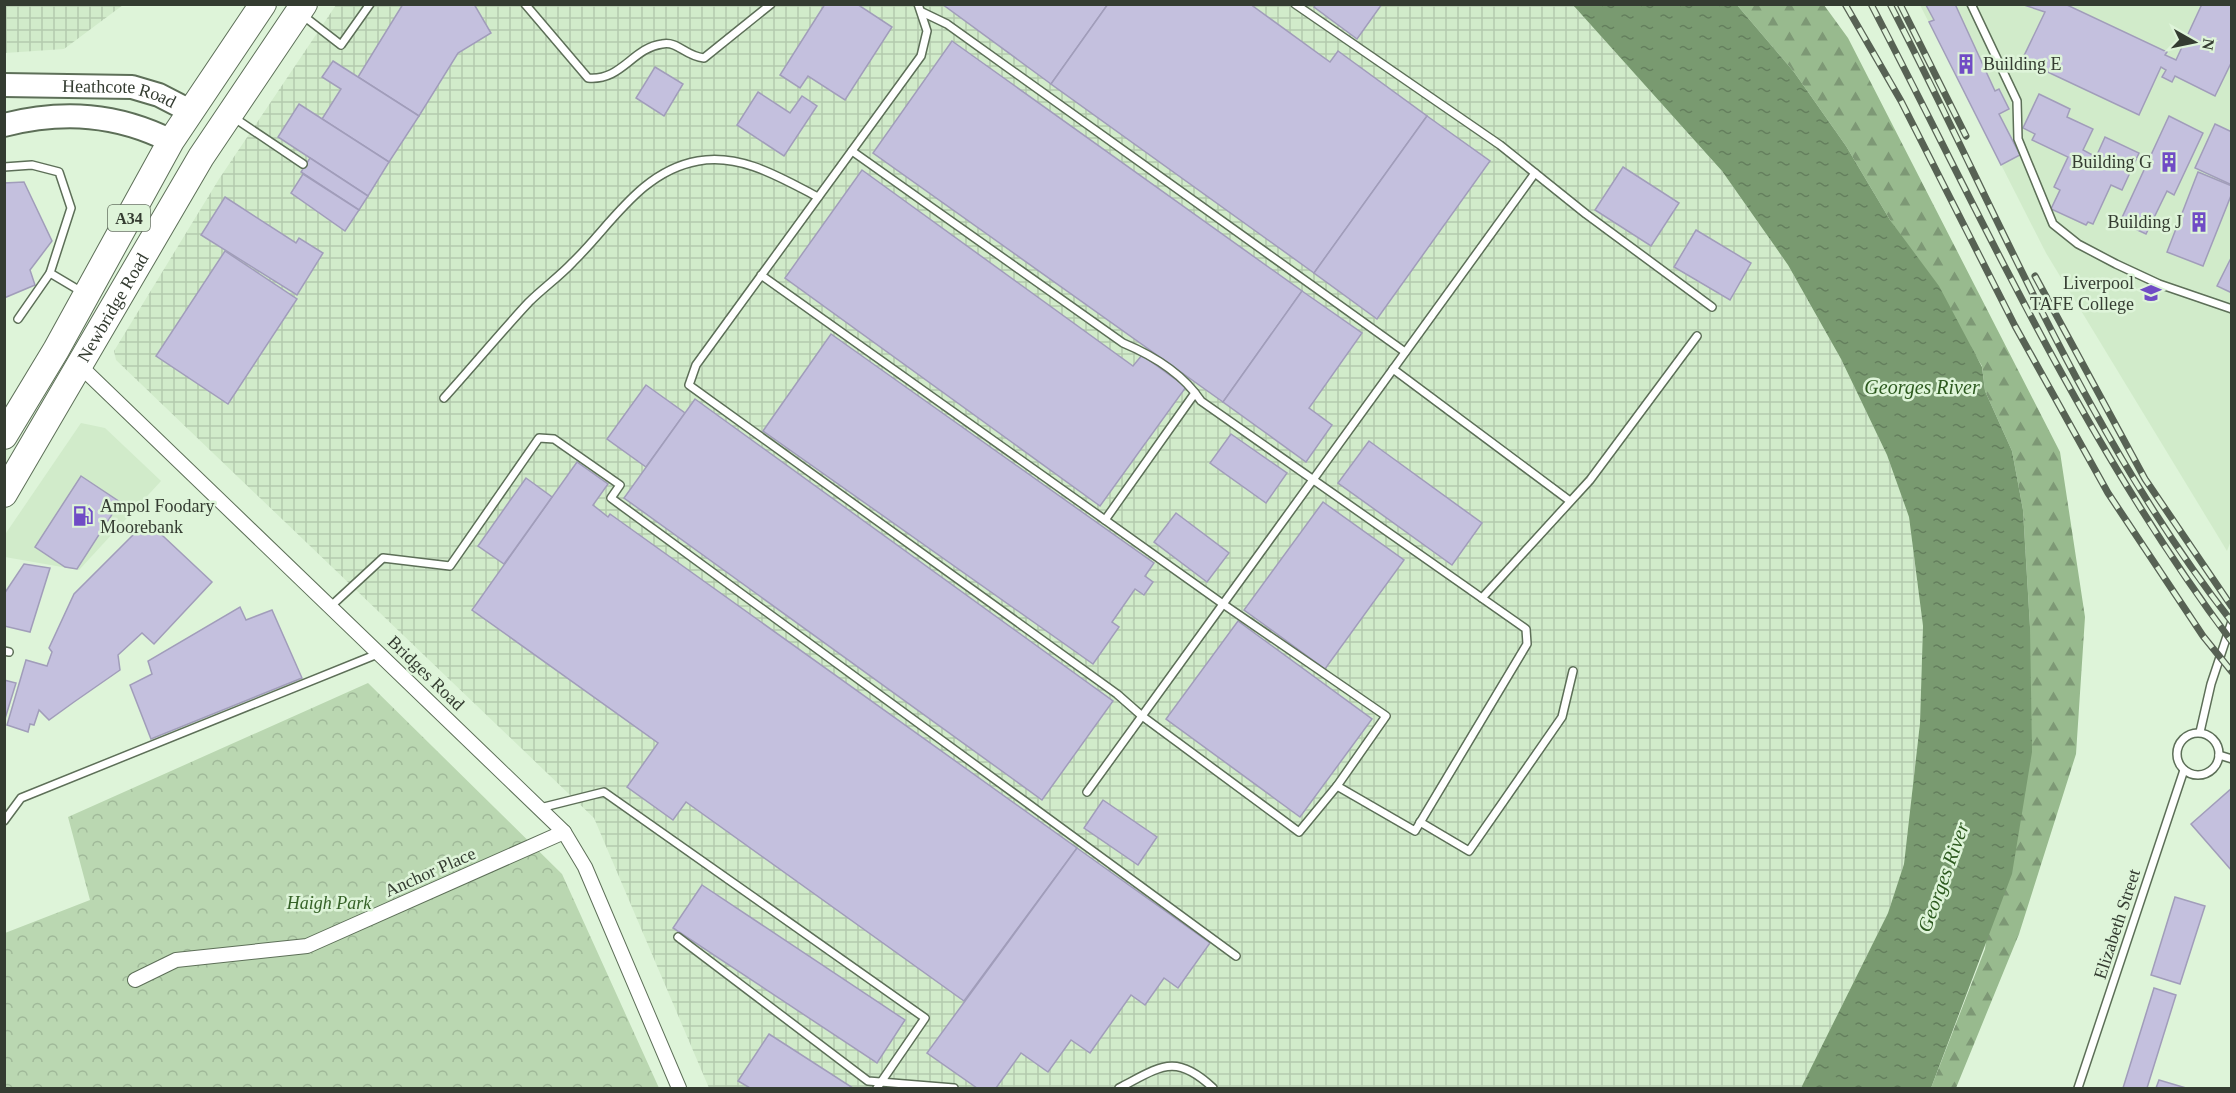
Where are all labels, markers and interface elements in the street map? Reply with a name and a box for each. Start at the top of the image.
north arrow [2164,12,2224,72]
text: N [2199,37,2218,52]
building icon: Building E [1954,52,1978,76]
place label: Building E [1983,54,2062,74]
street label: Heathcote Road [62,76,179,112]
building icon: Building G [2157,150,2181,174]
place label: Building G [2071,152,2152,172]
road number: A34 [108,205,150,231]
building icon: Building J [2187,210,2211,234]
place label: Building J [2107,212,2182,232]
street label: Newbridge Road [73,250,153,365]
place label: Liverpool TAFE College [2030,273,2134,314]
school or university icon: Liverpool TAFE College [2139,281,2163,305]
water label: Georges River [1864,376,1980,399]
place label: Ampol Foodary Moorebank [100,496,215,537]
fuel station icon: Ampol Foodary Moorebank [71,504,95,528]
street label: Bridges Road [384,632,468,714]
water label: Georges River [1913,819,1974,935]
street label: Anchor Place [381,843,479,901]
street label: Elizabeth Street [2090,866,2144,982]
park label: Haigh Park [286,893,372,913]

